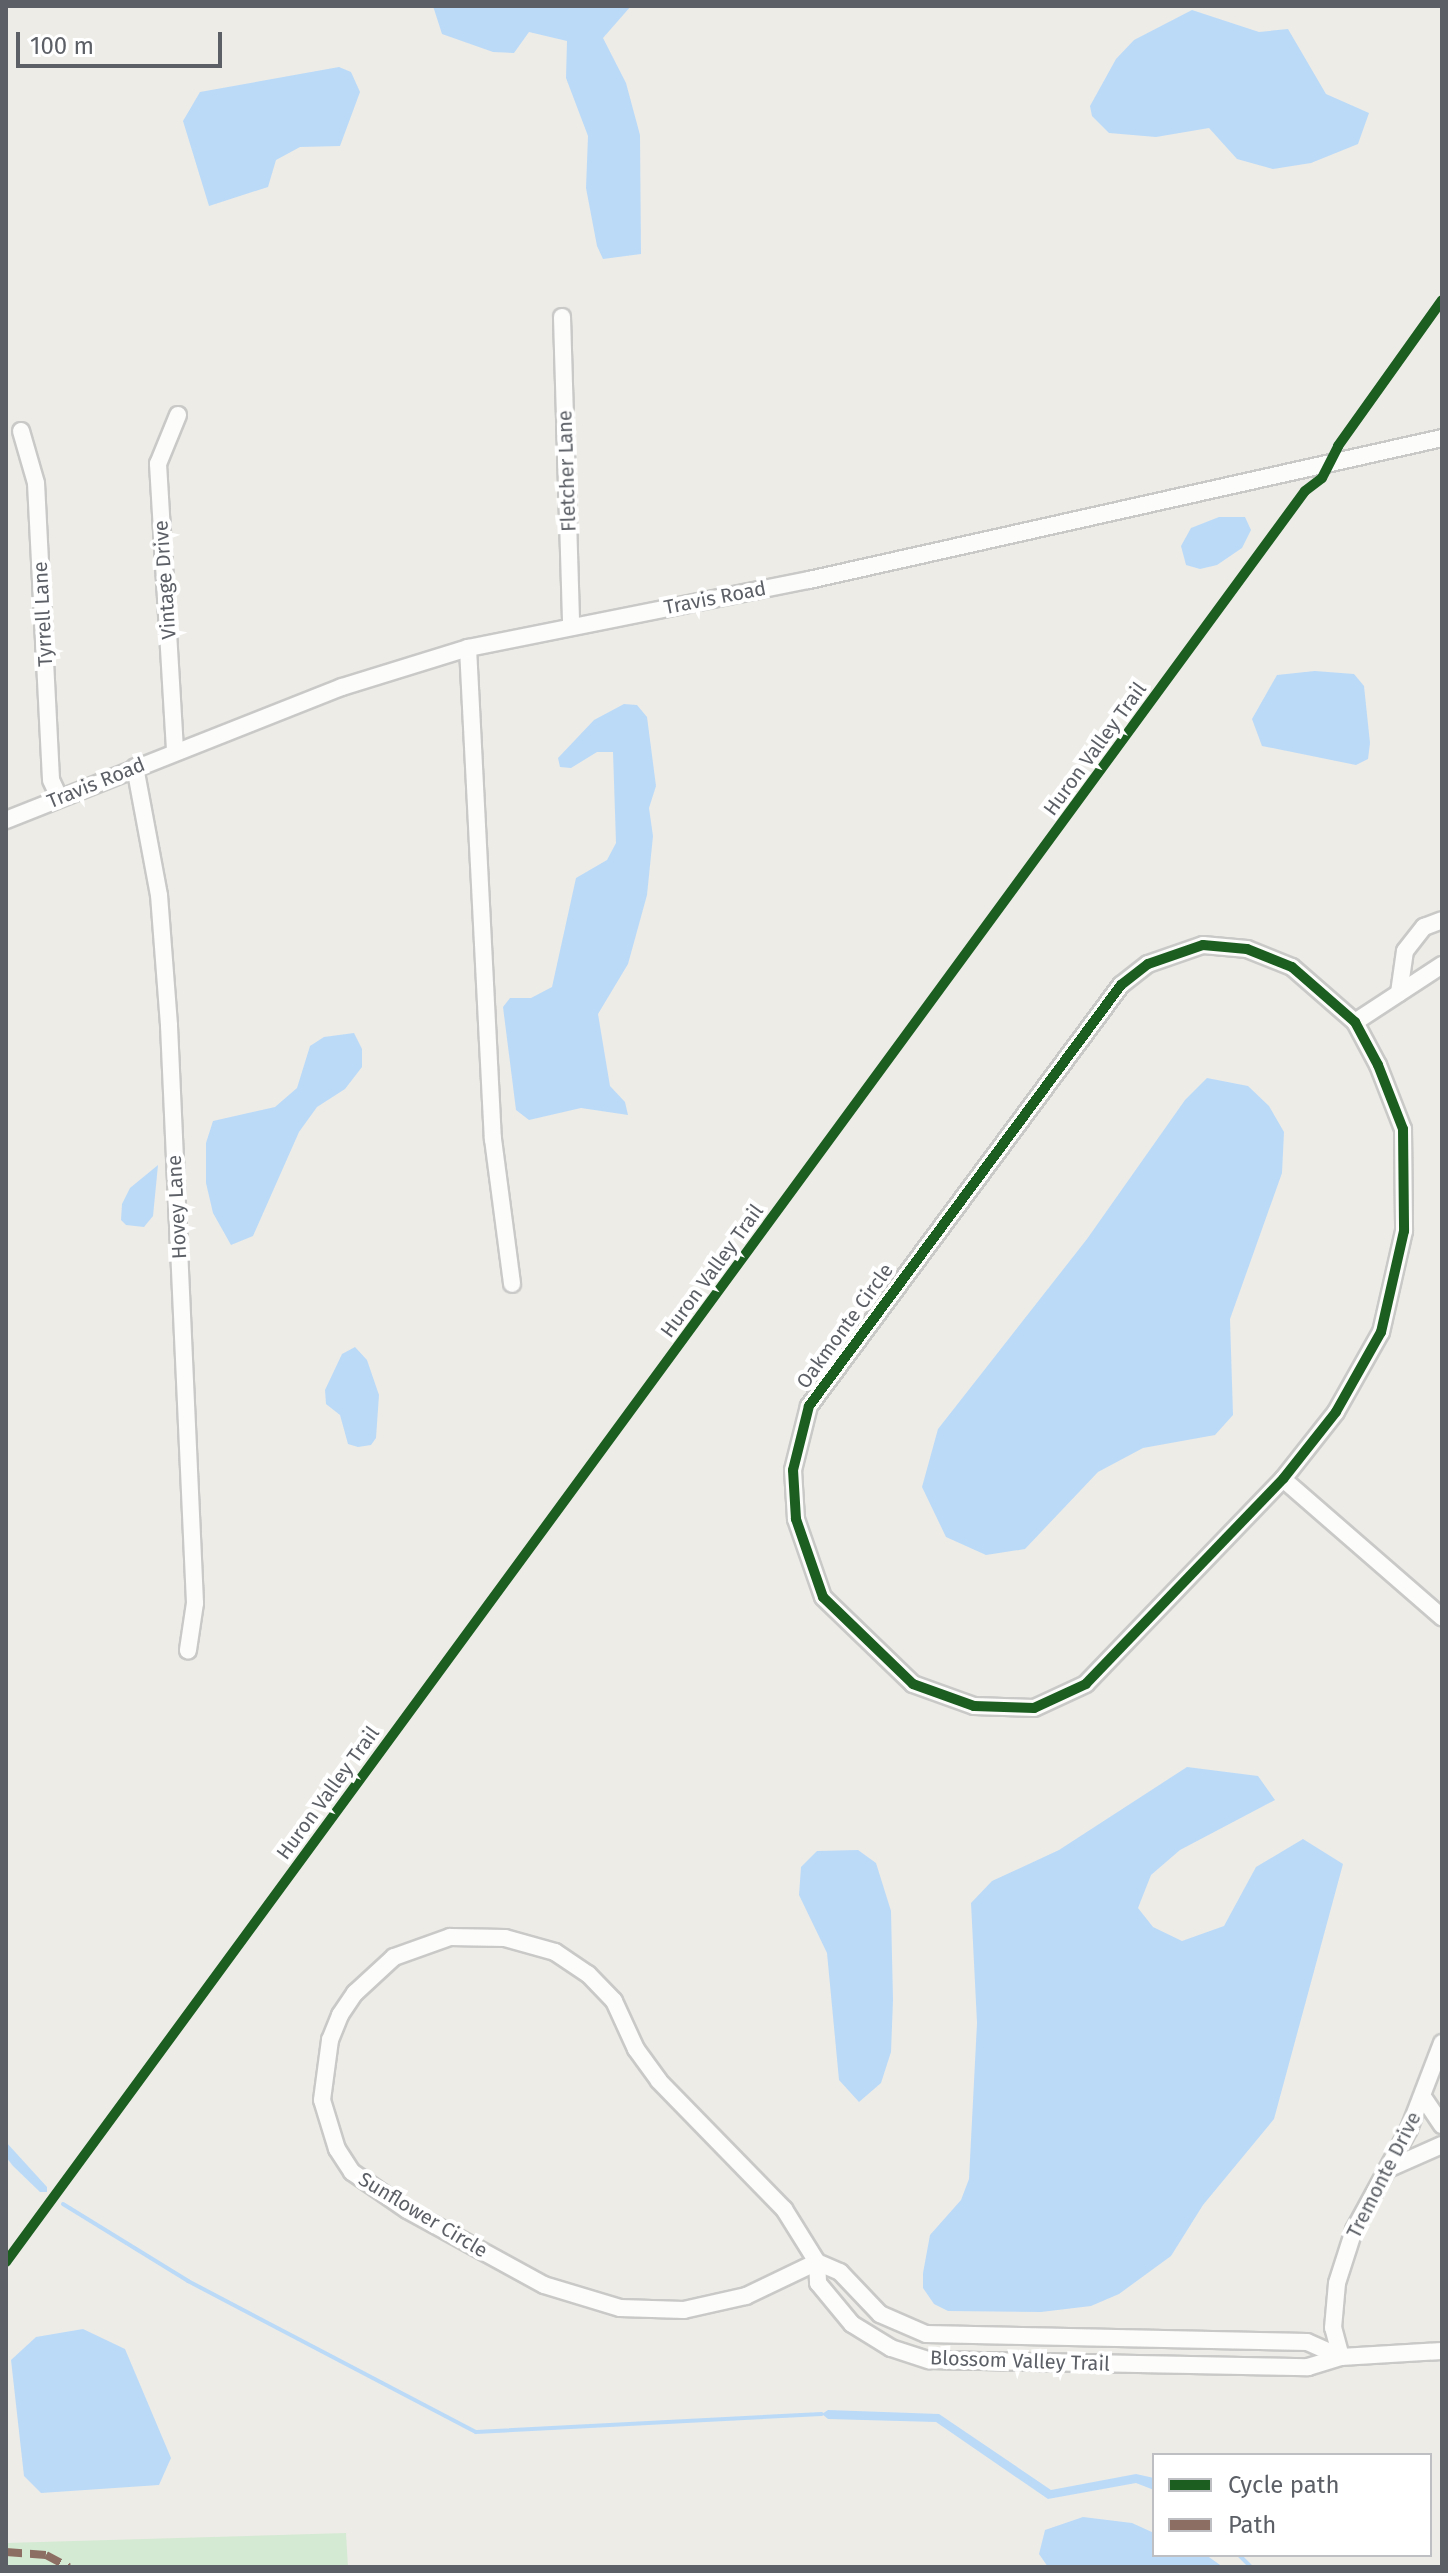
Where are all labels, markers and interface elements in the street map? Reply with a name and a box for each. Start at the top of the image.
scale bar [20,16,226,66]
text: 100 m [30,32,94,60]
street label: Fletcher Lane [553,410,581,532]
street label: Vintage Drive [149,520,181,640]
street label: Tyrrell Lane [28,561,58,667]
street label: Travis Road [662,576,768,620]
street label: Huron Valley Trail [1039,678,1151,820]
street label: Travis Road [43,752,149,814]
street label: Hovey Lane [162,1154,192,1260]
street label: Huron Valley Trail [656,1200,768,1342]
street label: Oakmonte Circle [792,1259,898,1393]
street label: Huron Valley Trail [272,1722,384,1864]
street label: Tremonte Drive [1342,2108,1426,2242]
street label: Sunflower Circle [354,2167,492,2263]
street label: Blossom Valley Trail [930,2346,1110,2376]
legend [1152,2453,1432,2557]
text: Cycle path [1228,2471,1340,2499]
text: Path [1228,2511,1276,2539]

